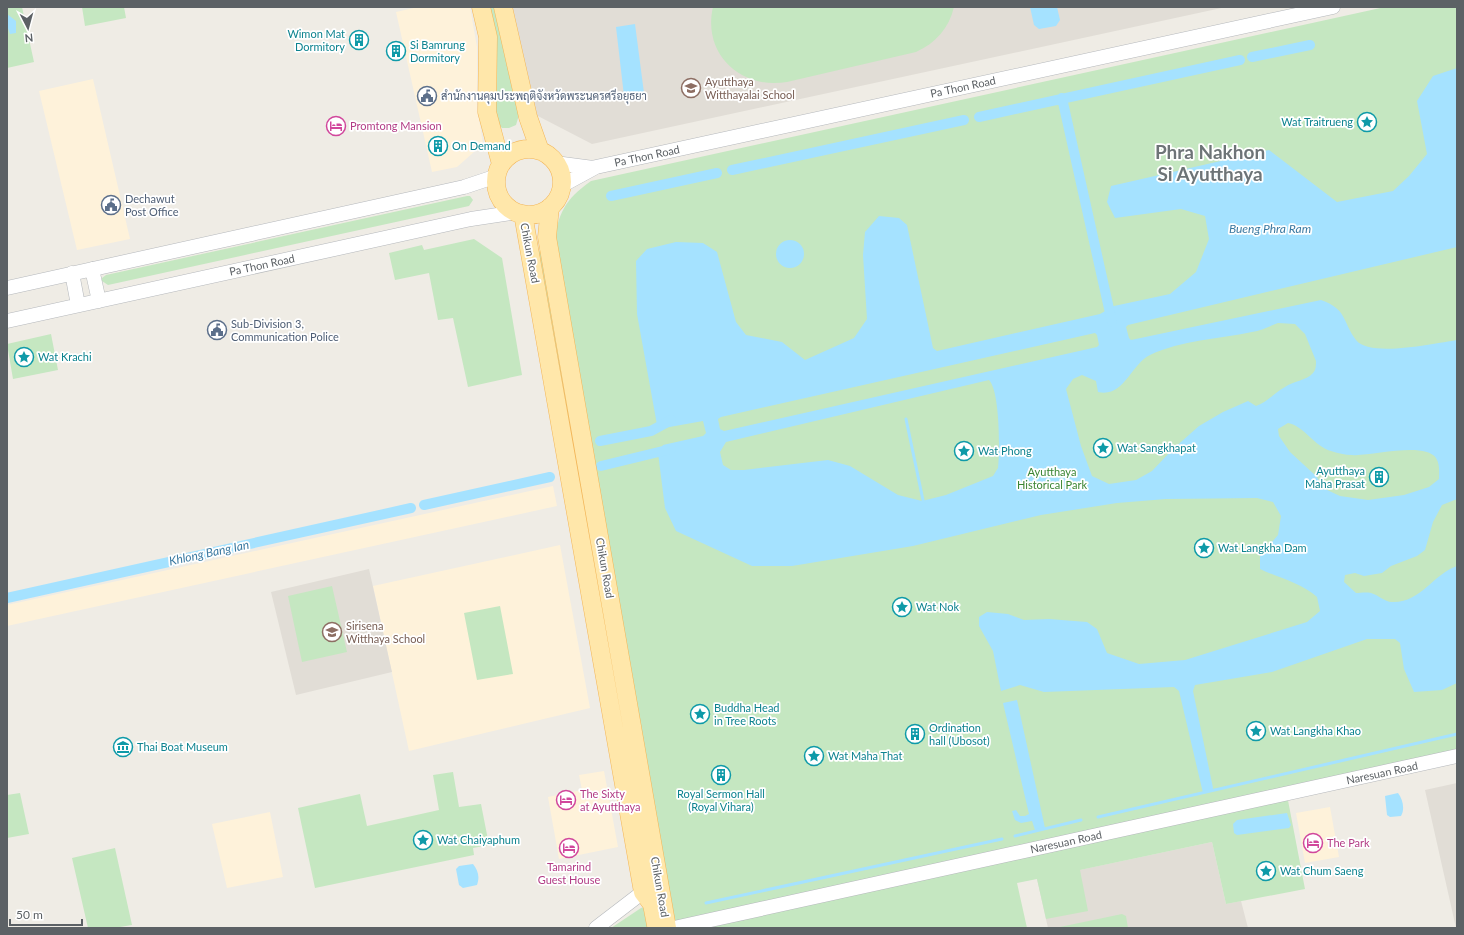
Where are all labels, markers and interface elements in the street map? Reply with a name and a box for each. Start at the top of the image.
north arrow [8,8,48,48]
place label: Wimon Mat Dormitory [287,27,345,53]
building icon: Wimon Mat Dormitory [348,29,370,51]
text: N [24,32,34,45]
place label: Si Bamrung Dormitory [410,38,465,64]
building icon: Si Bamrung Dormitory [385,40,407,62]
street label: Pa Thon Road [929,73,997,100]
place label: Ayutthaya Witthayalai School [705,75,795,101]
school or university icon: Ayutthaya Witthayalai School [680,77,702,99]
public building icon: สำนักงานคุมประพฤติจังหวัดพระนครศรีอยุธยา [416,85,438,107]
place label: สำนักงานคุมประพฤติจังหวัดพระนครศรีอยุธยา [441,88,647,105]
place icon: Wat Traitrueng [1356,111,1378,133]
hotel icon: Promtong Mansion [325,115,347,137]
place label: Wat Traitrueng [1281,115,1353,128]
place label: Promtong Mansion [350,119,442,132]
building icon: On Demand [427,135,449,157]
place label: On Demand [452,139,511,152]
district label: Phra Nakhon Si Ayutthaya [1155,140,1265,185]
street label: Pa Thon Road [613,142,681,169]
place label: Dechawut Post Office [125,192,179,218]
public building icon: Dechawut Post Office [100,194,122,216]
water label: Bueng Phra Ram [1229,221,1311,236]
street label: Chikun Road [518,222,543,284]
street label: Pa Thon Road [228,251,296,278]
place label: Sub-Division 3, Communication Police [231,317,339,343]
public building icon: Sub-Division 3, Communication Police [206,319,228,341]
place icon: Wat Krachi [13,346,35,368]
place label: Wat Krachi [38,350,92,363]
place icon: Wat Sangkhapat [1092,437,1114,459]
place icon: Wat Phong [953,440,975,462]
place label: Wat Sangkhapat [1117,441,1196,454]
place label: Wat Phong [978,444,1032,457]
place label: Ayutthaya Maha Prasat [1305,464,1365,490]
park label: Ayutthaya Historical Park [1017,465,1087,491]
building icon: Ayutthaya Maha Prasat [1368,466,1390,488]
water label: Khlong Bang Ian [168,537,250,568]
street label: Chikun Road [594,537,617,599]
place icon: Wat Langkha Dam [1193,537,1215,559]
place label: Wat Langkha Dam [1218,541,1307,554]
place icon: Wat Nok [891,596,913,618]
place label: Wat Nok [916,600,959,613]
place label: Sirisena Witthaya School [346,619,425,645]
school or university icon: Sirisena Witthaya School [321,621,343,643]
place label: Buddha Head in Tree Roots [714,701,780,727]
place icon: Buddha Head in Tree Roots [689,703,711,725]
place icon: Wat Langkha Khao [1245,720,1267,742]
place label: Ordination hall (Ubosot) [929,721,990,747]
building icon: Ordination hall (Ubosot) [904,723,926,745]
place label: Wat Langkha Khao [1270,724,1361,737]
museum icon: Thai Boat Museum [112,736,134,758]
place label: Thai Boat Museum [137,740,228,753]
place icon: Wat Maha That [803,745,825,767]
place label: Wat Maha That [828,749,902,762]
street label: Naresuan Road [1345,759,1419,786]
building icon: Royal Sermon Hall (Royal Vihara) [710,764,732,786]
place label: The Sixty at Ayutthaya [580,787,641,813]
place label: Royal Sermon Hall (Royal Vihara) [677,787,765,813]
hotel icon: The Sixty at Ayutthaya [555,789,577,811]
street label: Naresuan Road [1029,828,1103,855]
place icon: Wat Chaiyaphum [412,829,434,851]
hotel icon: The Park [1302,832,1324,854]
place label: Wat Chaiyaphum [437,833,520,846]
place label: The Park [1327,836,1370,849]
hotel icon: Tamarind Guest House [558,837,580,859]
street label: Chikun Road [649,856,672,918]
place label: Tamarind Guest House [538,860,600,886]
place icon: Wat Chum Saeng [1255,860,1277,882]
place label: Wat Chum Saeng [1280,864,1364,877]
scale bar [10,901,82,927]
text: 50 m [16,907,43,922]

